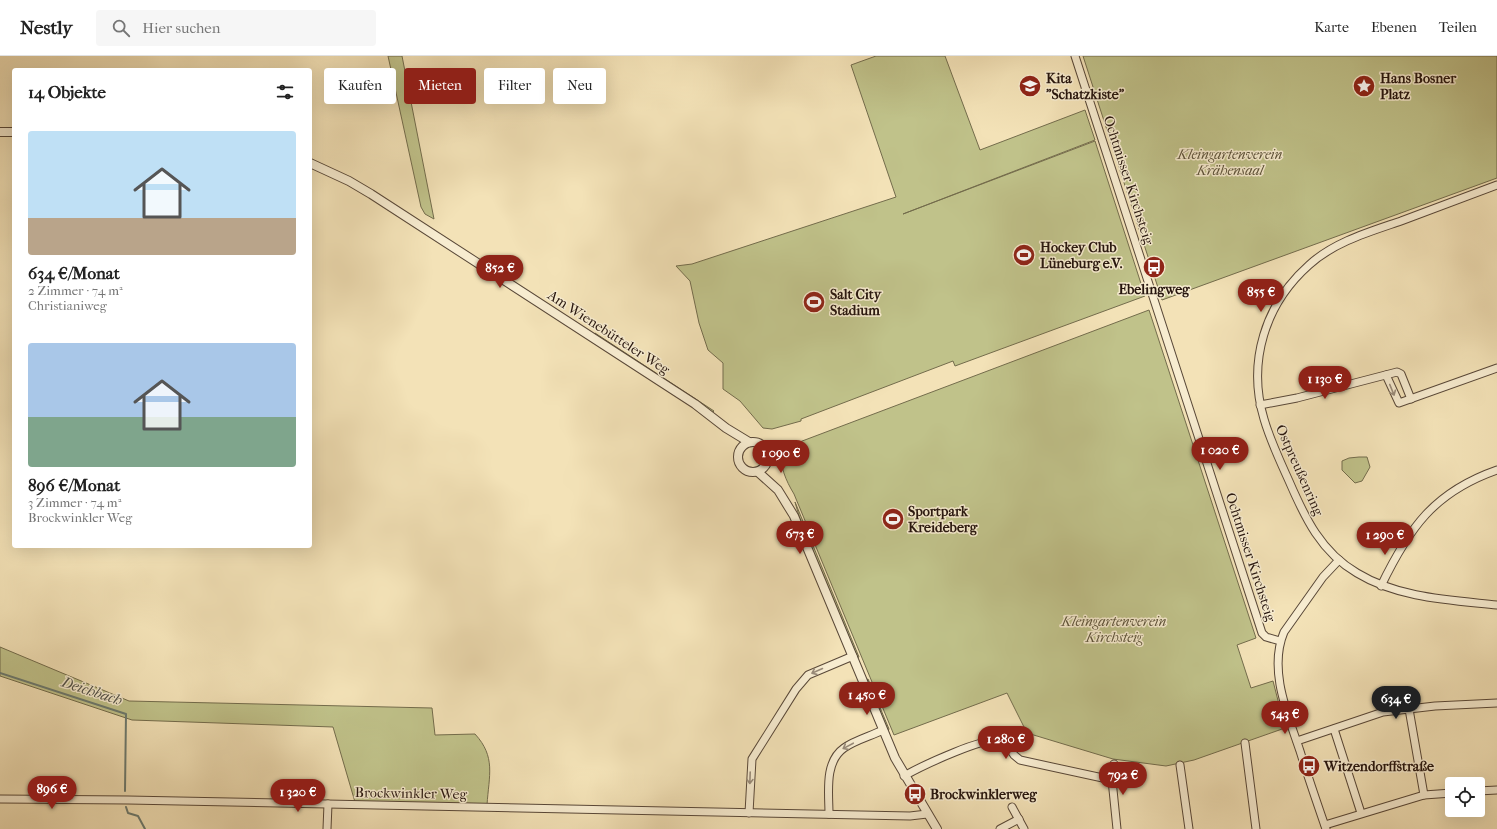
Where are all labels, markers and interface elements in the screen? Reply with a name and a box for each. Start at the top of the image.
search box [96,10,376,46]
text: Nestly [20,17,72,39]
icon: search [110,17,132,39]
text: Hier suchen [142,19,220,37]
text: Karte [1314,19,1349,36]
text: Ebenen [1371,19,1417,36]
text: Teilen [1439,19,1477,36]
chip: Kaufen [324,68,396,104]
chip: Mieten [404,68,476,104]
chip: Filter [484,68,545,104]
chip: Neu [553,68,606,104]
place label: Kita "Schatzkiste" [1045,70,1125,103]
place label: Hans Bosner Platz [1380,70,1457,103]
school or university icon: Kita "Schatzkiste" [1017,73,1043,99]
place icon: Hans Bosner Platz [1351,73,1377,99]
icon: filters [274,81,296,103]
text: 14 Objekte [28,82,106,102]
street label: Ochtmisser Kirchsteig [1100,113,1158,247]
park label: Kleingartenverein Krähensaal [1177,146,1283,179]
icon: home [126,157,198,229]
place label: Hockey Club Lüneburg e.V. [1040,239,1123,272]
sports icon: Hockey Club Lüneburg e.V. [1011,242,1037,268]
bus stop icon: Ebelingweg [1141,254,1167,280]
pin: 852 € [472,255,528,289]
text: 852 € [485,260,515,275]
text: 634 €/Monat [28,263,120,283]
pin: 855 € [1233,279,1289,313]
place label: Ebelingweg [1118,281,1190,298]
text: 2 Zimmer · 74 m² [28,283,123,298]
text: 855 € [1247,284,1275,299]
street label: Am Wienebütteler Weg [544,286,673,379]
place label: Salt City Stadium [830,286,883,319]
sports icon: Salt City Stadium [801,289,827,315]
text: Christianiweg [28,298,107,313]
pin: 1 130 € [1288,366,1362,400]
icon: home [126,369,198,441]
text: 1 130 € [1307,371,1343,386]
one-way arrow [1388,383,1396,395]
street label: Ostpreußenring [1272,422,1327,519]
pin: 1 020 € [1183,437,1257,471]
pin: 1 090 € [744,440,818,474]
text: 1 020 € [1201,442,1239,457]
text: 1 090 € [761,445,801,460]
text: 896 €/Monat [28,475,120,495]
street label: Ochtmisser Kirchsteig [1222,490,1280,624]
text: 3 Zimmer · 74 m² [28,495,121,510]
place label: Sportpark Kreideberg [908,503,978,536]
sports icon: Sportpark Kreideberg [880,506,906,532]
text: Brockwinkler Weg [28,510,132,525]
pin: 673 € [772,521,828,555]
pin: 1 290 € [1348,522,1422,556]
text: 673 € [785,526,815,541]
text: 1 290 € [1366,527,1404,542]
park label: Kleingartenverein Kirchsteig [1061,613,1167,646]
one-way arrow [811,668,823,675]
water label: Deichbach [58,672,125,709]
pin: 1 450 € [830,682,904,716]
pin: 634 € [1368,686,1424,720]
text: 1 450 € [848,687,886,702]
text: 634 € [1381,691,1411,706]
pin: 543 € [1257,701,1313,735]
text: 543 € [1270,706,1300,721]
pin: 1 280 € [969,726,1043,760]
text: 1 280 € [987,731,1025,746]
one-way arrow [842,743,854,750]
bus stop icon: Witzendorffstraße [1296,753,1322,779]
place label: Witzendorffstraße [1323,758,1434,775]
pin: 792 € [1095,762,1151,796]
text: 792 € [1108,767,1138,782]
one-way arrow [746,771,754,784]
pin: 896 € [24,776,80,810]
map controls [1445,777,1485,817]
button: locate [1445,777,1485,817]
pin: 1 320 € [261,779,335,813]
text: 896 € [37,781,67,796]
bus stop icon: Brockwinklerweg [902,781,928,807]
text: 1 320 € [279,784,317,799]
street label: Brockwinkler Weg [355,784,468,803]
place label: Brockwinklerweg [930,786,1037,803]

